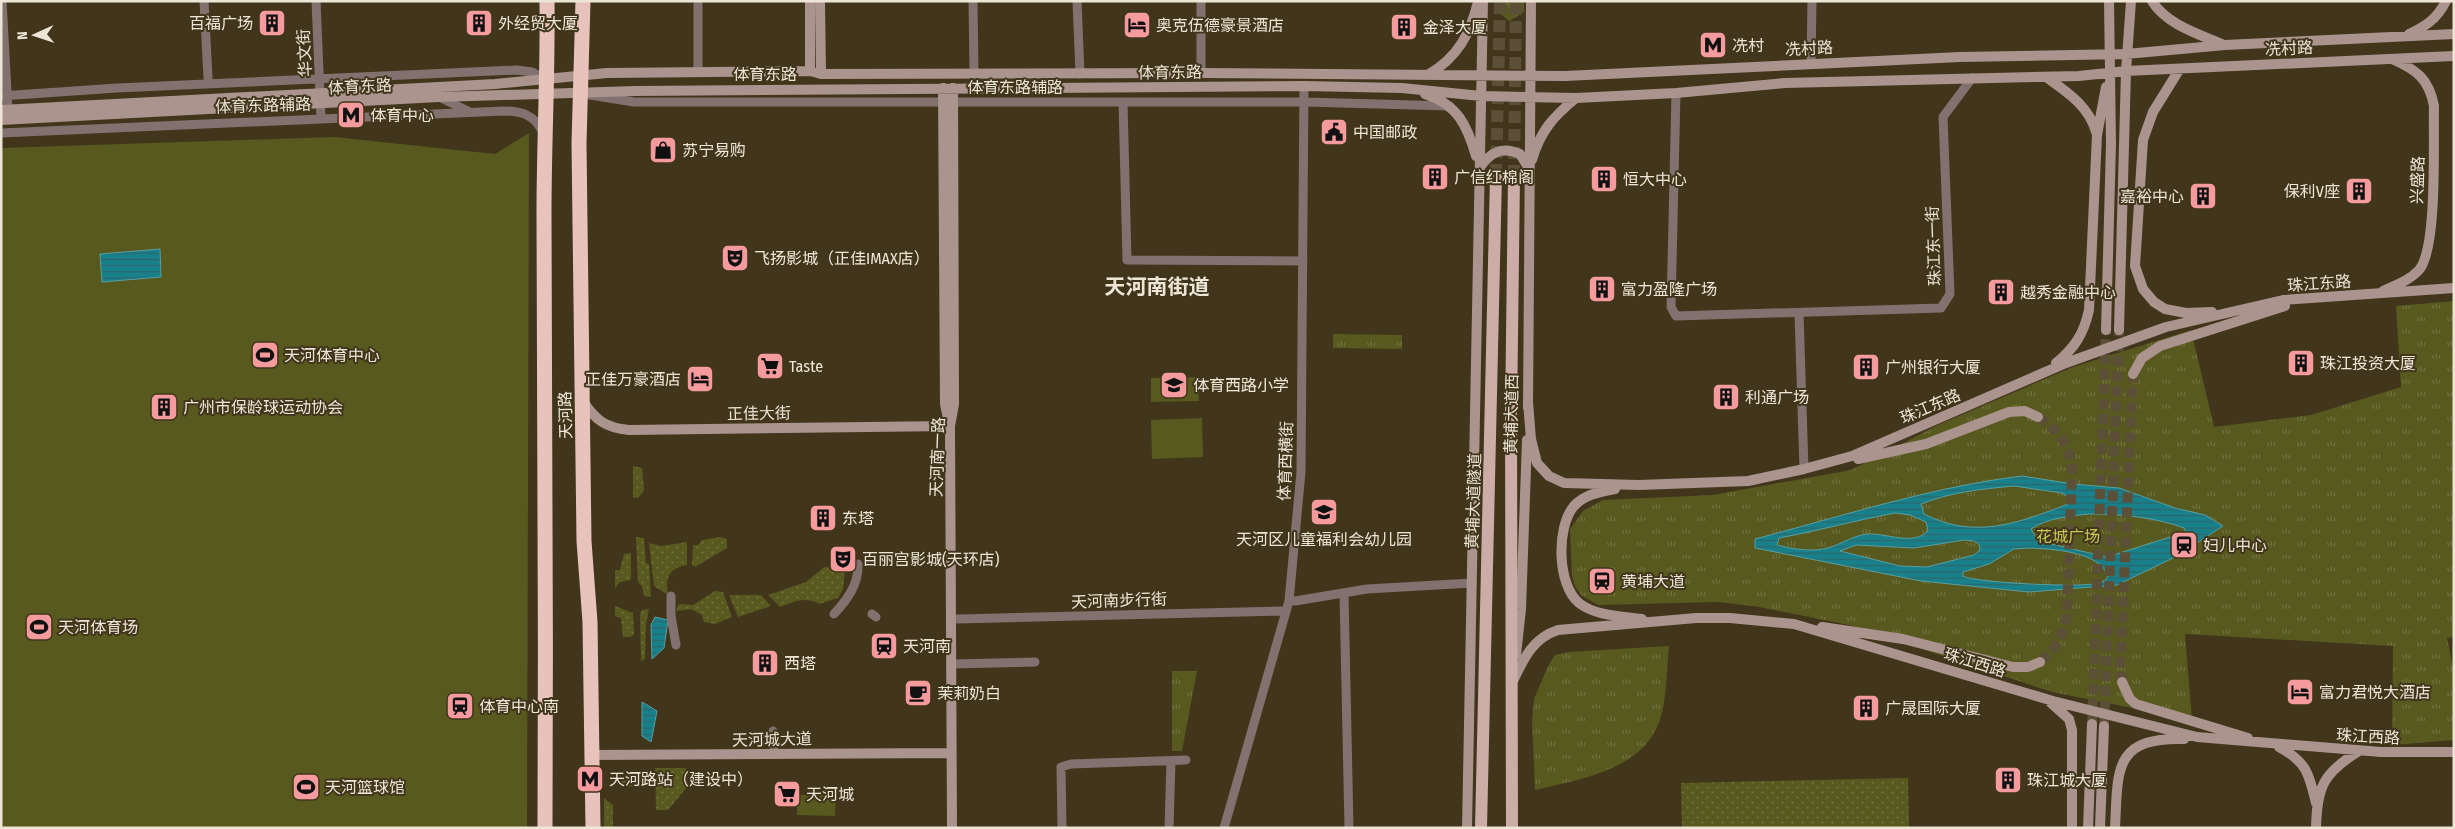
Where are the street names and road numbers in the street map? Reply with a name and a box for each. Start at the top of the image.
street label: 华文街 [294,29,315,77]
street label: 冼村路 [1785,38,1833,59]
street label: 冼村路 [2265,38,2313,59]
street label: 体育东路 [1138,62,1202,83]
street label: 体育东路 [733,65,797,84]
street label: 体育东路 [328,75,392,98]
street label: 体育东路辅路 [967,78,1063,97]
street label: 体育东路辅路 [215,94,311,117]
street label: 兴盛路 [2407,156,2428,204]
street label: 珠江东一街 [1923,206,1944,286]
street label: 珠江东路 [2286,272,2352,295]
street label: 黄埔大道西 [1501,374,1522,454]
street label: 珠江东路 [1897,385,1963,428]
street label: 天河路 [556,391,575,439]
street label: 正佳大街 [727,403,791,424]
street label: 天河南一路 [927,417,948,497]
street label: 体育西横街 [1275,421,1296,501]
street label: 黄埔大道隧道 [1462,453,1485,549]
street label: 天河南步行街 [1071,589,1167,612]
street label: 珠江西路 [1941,644,2008,681]
street label: 珠江西路 [2336,725,2400,748]
street label: 天河城大道 [732,729,812,750]

